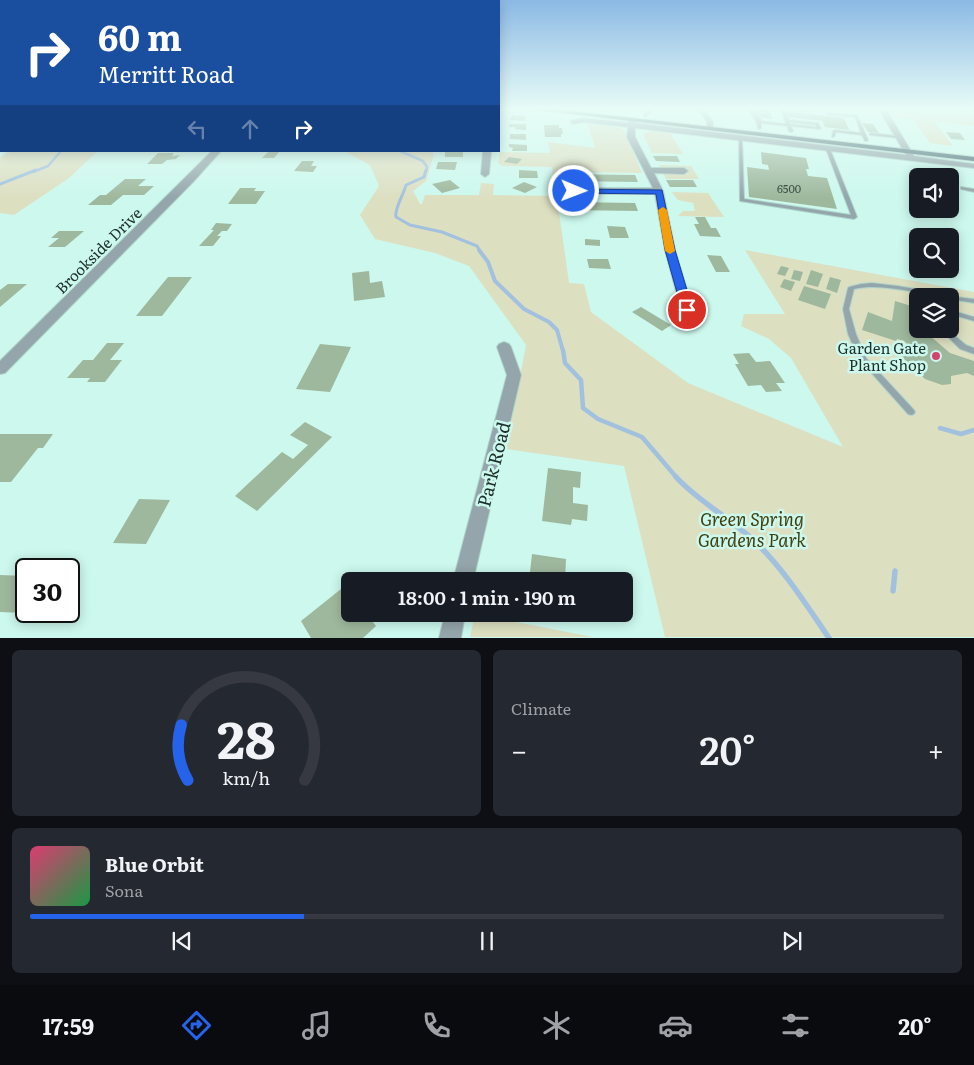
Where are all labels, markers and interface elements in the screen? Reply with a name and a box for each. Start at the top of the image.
text: 60 m [98,10,182,62]
icon: right [15,20,80,85]
text: Merritt Road [98,57,234,90]
icon: left [183,115,211,143]
icon: ahead [236,115,264,143]
icon: right [289,115,317,143]
position arrow [547,164,599,216]
map controls [909,168,959,338]
button: sound [909,168,959,218]
house number: 6500 [777,180,801,196]
street label: Brookside Drive [49,201,147,299]
button: search [909,228,959,278]
button: layers [909,288,959,338]
pin [666,289,708,331]
icon: arrive [673,296,701,324]
place label: Garden Gate Plant Shop [838,336,926,376]
marker: Garden Gate Plant Shop [930,350,942,362]
street label: Park Road [469,419,517,509]
park label: Green Spring Gardens Park [698,505,806,553]
speed limit sign: 30 [15,558,80,623]
text: 18:00 · 1 min · 190 m [398,583,576,611]
text: Climate [511,696,571,720]
text: 28 [217,698,276,775]
text: 20° [700,720,755,777]
text: − [511,728,527,770]
text: + [928,728,944,770]
text: km/h [223,764,270,791]
text: Blue Orbit [105,850,204,878]
text: Sona [105,878,143,902]
icon: previous [168,927,196,955]
icon: pause [473,927,501,955]
icon: next [778,927,806,955]
icon: directions [179,1008,214,1043]
icon: music [299,1008,334,1043]
icon: phone [419,1008,454,1043]
icon: climate [539,1008,574,1043]
icon: car [658,1008,693,1043]
icon: filters [778,1008,813,1043]
text: 17:59 [42,1009,94,1042]
text: 20° [898,1009,931,1042]

